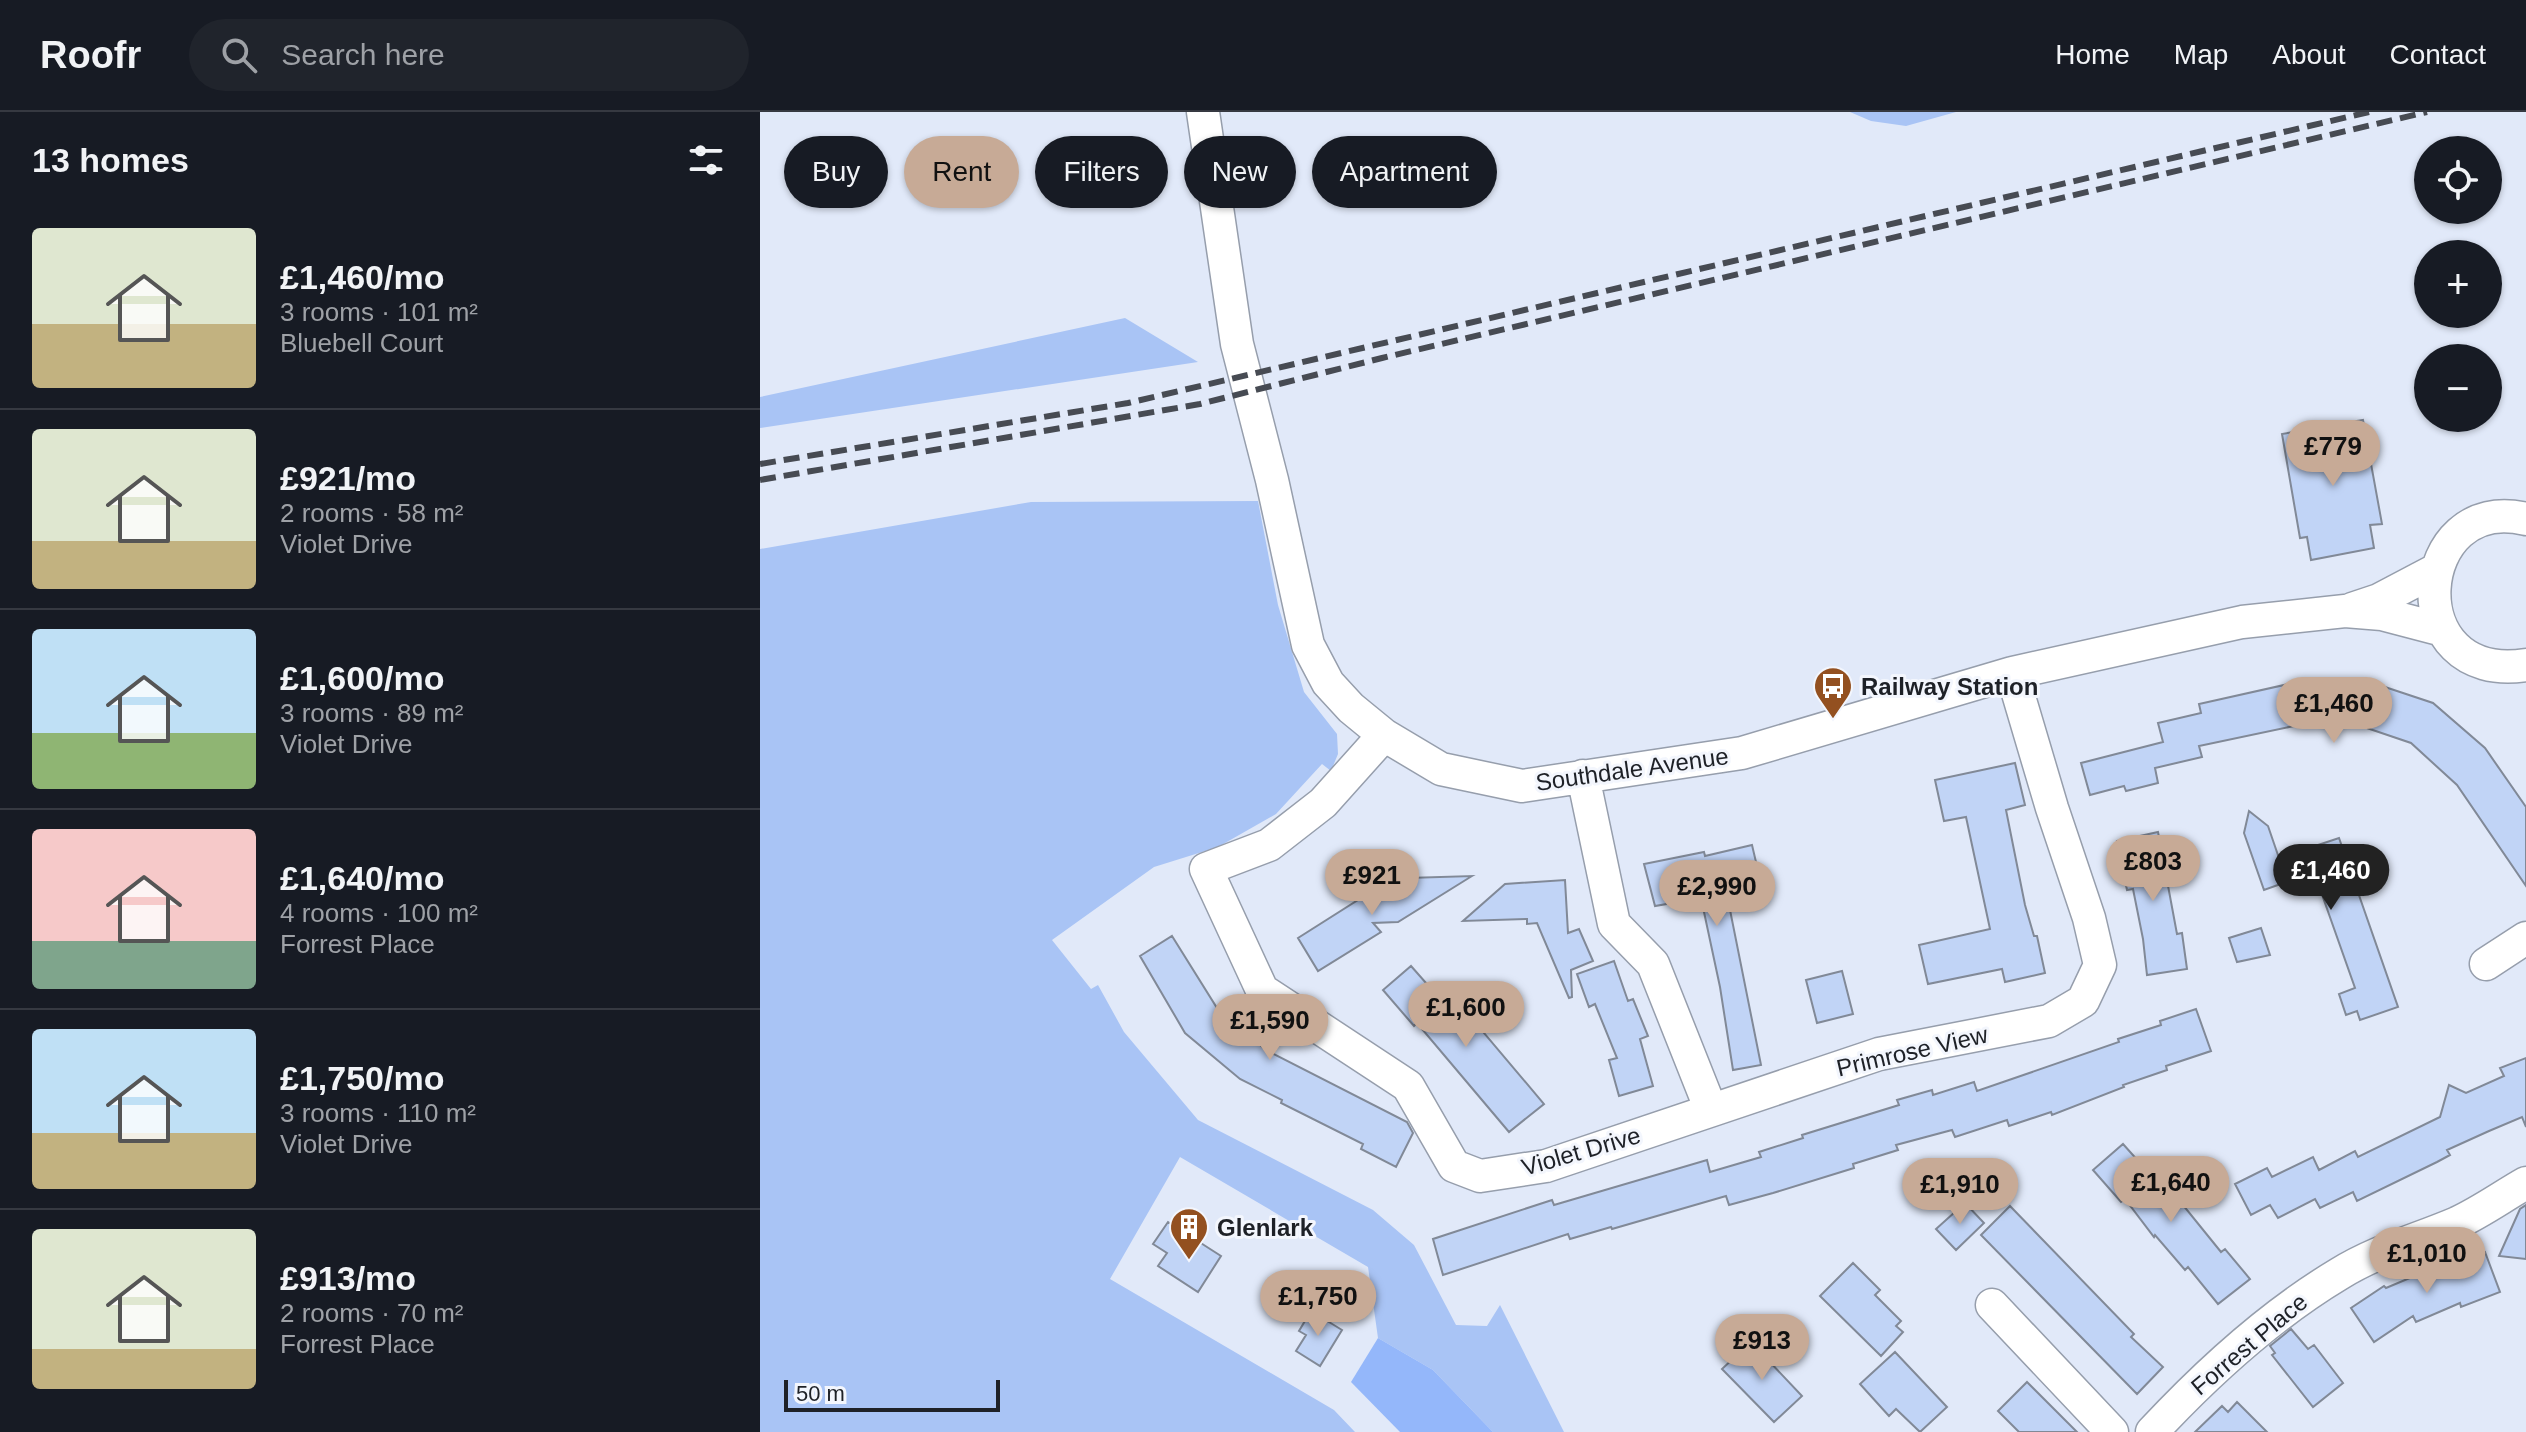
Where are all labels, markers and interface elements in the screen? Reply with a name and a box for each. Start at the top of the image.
search box [189,19,749,91]
icon: search [217,33,261,77]
text: Roofr [40,34,141,76]
text: Search here [281,38,445,71]
text: Home [2055,39,2130,70]
text: Map [2174,39,2228,70]
text: About [2272,39,2346,70]
text: Contact [2390,39,2486,70]
chip: Buy [784,136,888,208]
chip: Rent [904,136,1019,208]
chip: Filters [1035,136,1168,208]
chip: New [1184,136,1296,208]
chip: Apartment [1312,136,1497,208]
map controls [2414,136,2502,432]
button: locate [2414,136,2502,224]
icon: filters [684,138,728,182]
text: 13 homes [32,141,189,179]
button: + [2414,240,2502,328]
text: £1,460/mo [280,258,444,296]
icon: home [96,260,192,356]
text: 3 rooms · 101 m² [280,297,478,327]
text: Bluebell Court [280,328,443,358]
button: − [2414,344,2502,432]
pin: £779 [2286,420,2380,488]
text: £779 [2304,431,2362,461]
text: £921/mo [280,459,416,497]
icon: home [96,461,192,557]
text: 2 rooms · 58 m² [280,498,464,528]
text: Violet Drive [280,529,412,559]
text: £1,600/mo [280,659,444,697]
icon: home [96,661,192,757]
bus stop icon: Railway Station [1812,665,1854,720]
place label: Railway Station [1861,673,2038,700]
pin: £1,460 [2269,677,2399,745]
text: £1,460 [2294,688,2374,718]
text: 3 rooms · 89 m² [280,698,464,728]
text: Violet Drive [280,729,412,759]
street label: Southdale Avenue [1534,742,1730,796]
pin: £803 [2106,835,2200,903]
pin: £1,460 [2266,844,2396,912]
text: £803 [2124,846,2182,876]
pin: £921 [1325,849,1419,917]
text: £1,460 [2291,855,2371,885]
text: £1,640/mo [280,859,444,897]
text: £921 [1343,860,1401,890]
pin: £2,990 [1652,860,1782,928]
icon: home [96,861,192,957]
text: £2,990 [1677,871,1757,901]
text: 4 rooms · 100 m² [280,898,478,928]
text: Forrest Place [280,929,435,959]
pin: £1,600 [1401,981,1531,1049]
text: £1,600 [1426,992,1506,1022]
pin: £1,590 [1205,994,1335,1062]
text: £1,590 [1230,1005,1310,1035]
street label: Primrose View [1834,1020,1991,1082]
text: £1,750/mo [280,1059,444,1097]
icon: home [96,1061,192,1157]
text: 3 rooms · 110 m² [280,1098,476,1128]
street label: Violet Drive [1519,1121,1643,1181]
text: Violet Drive [280,1129,412,1159]
pin: £1,640 [2106,1156,2236,1224]
pin: £1,910 [1895,1158,2025,1226]
text: £1,640 [2131,1167,2211,1197]
text: £1,910 [1920,1169,2000,1199]
building icon: Glenlark [1168,1206,1210,1261]
place label: Glenlark [1217,1214,1314,1241]
pin: £1,010 [2362,1227,2492,1295]
text: £1,010 [2387,1238,2467,1268]
text: £913/mo [280,1259,416,1297]
icon: home [96,1261,192,1357]
pin: £1,750 [1253,1270,1383,1338]
text: £1,750 [1278,1281,1358,1311]
street label: Forrest Place [2186,1288,2312,1400]
text: 2 rooms · 70 m² [280,1298,464,1328]
pin: £913 [1715,1314,1809,1382]
text: £913 [1733,1325,1791,1355]
text: Forrest Place [280,1329,435,1359]
scale bar [784,1376,1000,1412]
text: 50 m [796,1381,845,1406]

